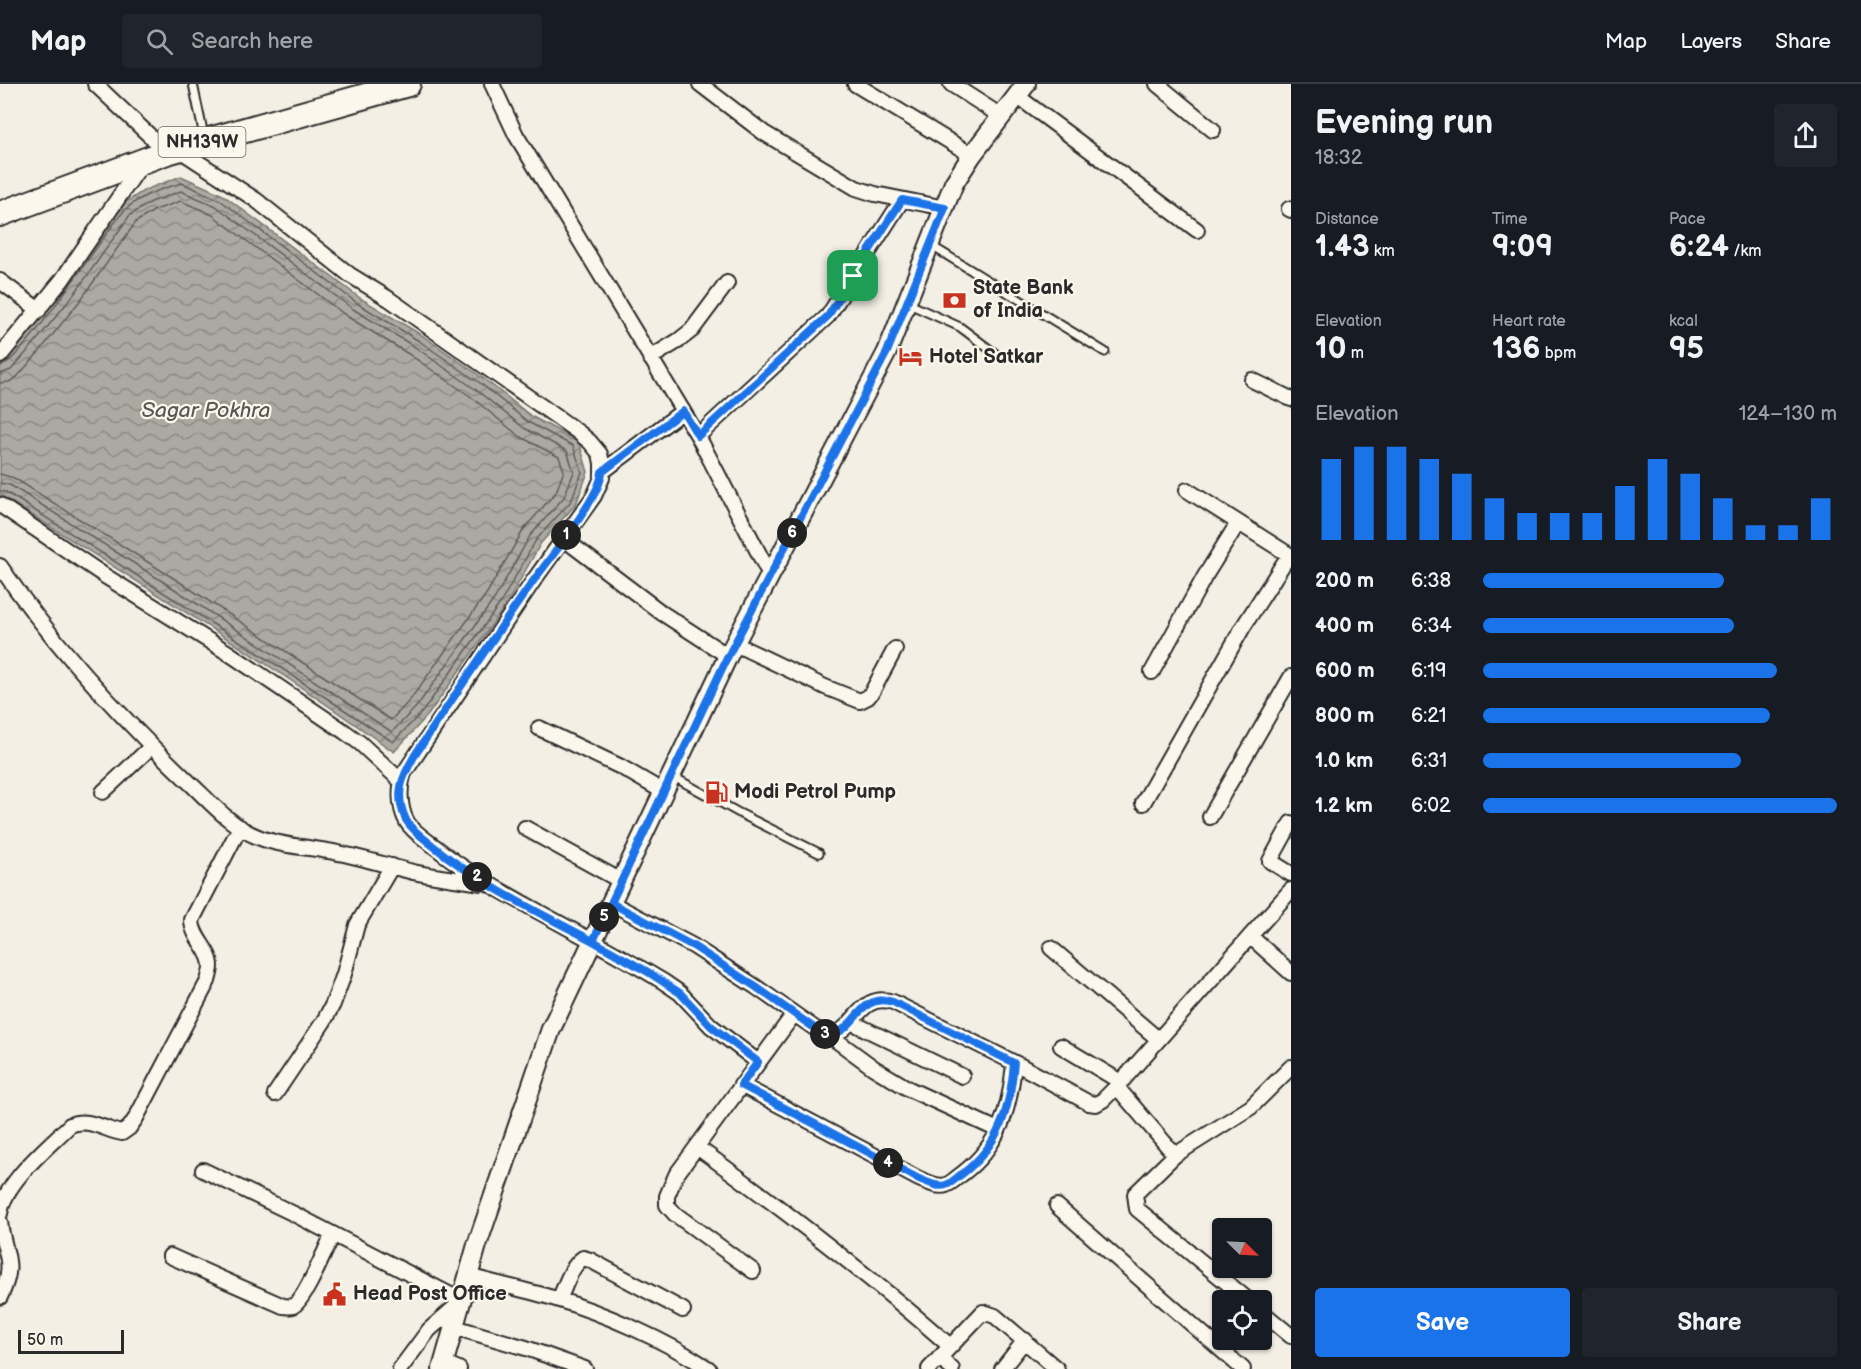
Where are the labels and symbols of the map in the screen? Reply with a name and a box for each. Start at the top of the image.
road number: NH139W [158,127,246,157]
pin [827,250,878,301]
place label: State Bank of India [973,276,1074,323]
bank icon: State Bank of India [942,287,968,313]
hotel icon: Hotel Satkar [898,344,924,370]
place label: Hotel Satkar [929,345,1044,369]
water label: Sagar Pokhra [141,398,271,423]
pin: 6 [777,518,807,548]
pin: 1 [551,520,581,550]
fuel station icon: Modi Petrol Pump [703,779,729,805]
place label: Modi Petrol Pump [734,780,896,804]
pin: 2 [462,862,492,892]
pin: 5 [589,902,619,932]
pin: 3 [810,1019,840,1049]
pin: 4 [873,1148,903,1178]
north arrow [1212,1218,1272,1278]
public building icon: Head Post Office [322,1281,348,1307]
place label: Head Post Office [353,1282,507,1306]
scale bar [18,1327,124,1354]

